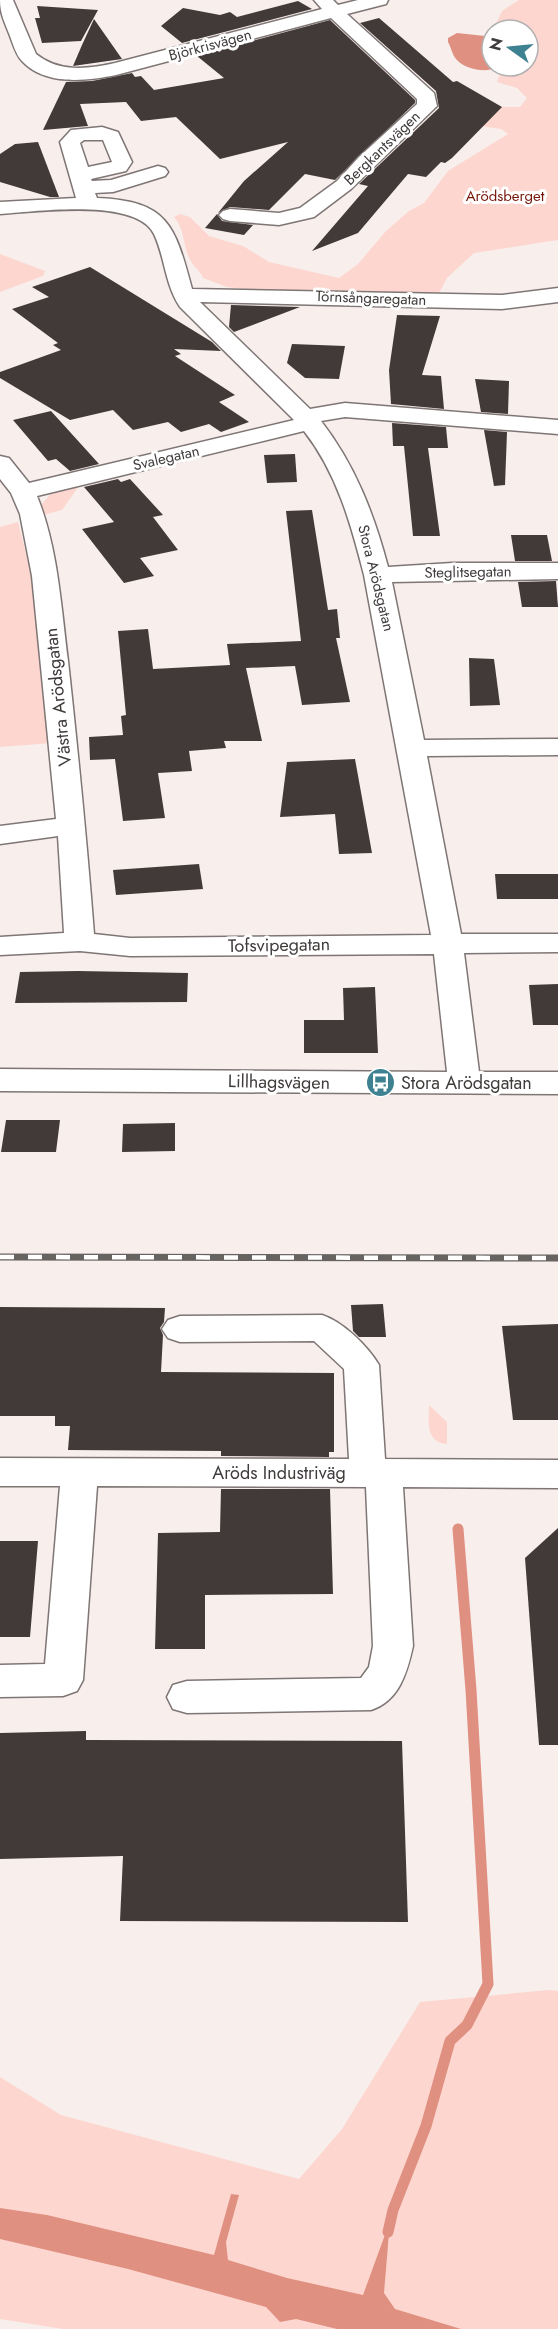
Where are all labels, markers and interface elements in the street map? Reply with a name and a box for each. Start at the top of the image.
north arrow [480,18,540,78]
street label: Björkrisvägen [166,23,254,67]
text: N [483,35,509,53]
street label: Bergkantsvägen [339,106,425,190]
park label: Arödsberget [466,185,545,207]
street label: Törnsångaregatan [315,285,427,311]
street label: Svalegatan [131,440,201,476]
street label: Stora Arödsgatan [352,522,400,634]
street label: Steglitsegatan [424,560,512,584]
street label: Västra Arödsgatan [38,627,78,767]
street label: Tofsvipegatan [228,931,330,959]
bus stop icon: Stora Arödsgatan [364,1067,396,1099]
street label: Lillhagsvägen [228,1068,330,1096]
place label: Stora Arödsgatan [401,1070,532,1096]
street label: Aröds Industriväg [212,1460,346,1486]

